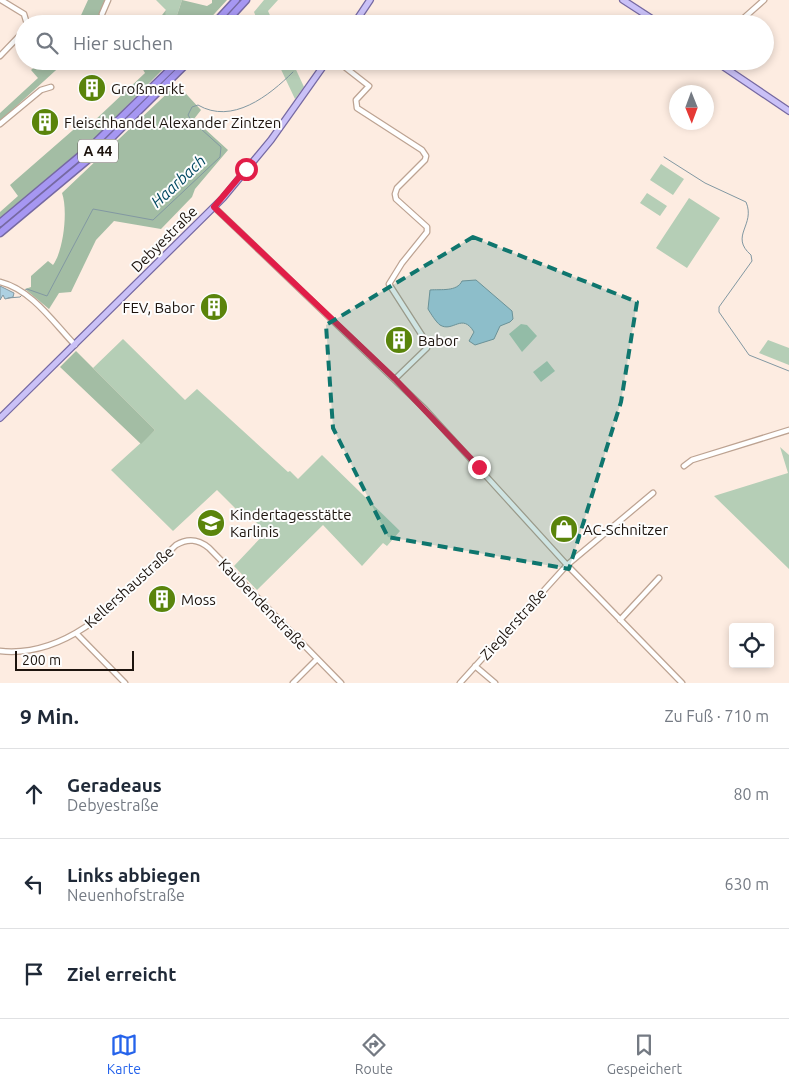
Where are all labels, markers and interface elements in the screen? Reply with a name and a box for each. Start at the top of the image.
search box [15,15,774,70]
icon: search [33,29,61,57]
text: Hier suchen [73,32,173,54]
building icon: Großmarkt [77,73,107,103]
place label: Großmarkt [111,80,184,97]
north arrow [669,85,714,130]
building icon: Fleischhandel Alexander Zintzen [30,107,60,137]
place label: Fleischhandel Alexander Zintzen [64,114,281,131]
road number: A 44 [78,140,118,162]
water label: Haarbach [147,151,209,211]
route start [235,158,258,181]
street label: Debyestraße [128,203,200,275]
building icon: FEV, Babor [199,292,229,322]
place label: FEV, Babor [123,299,195,316]
building icon: Babor [384,325,414,355]
place label: Babor [418,332,459,349]
route end [468,456,491,479]
place label: Kindertagesstätte Karlinis [230,506,352,540]
school or university icon: Kindertagesstätte Karlinis [196,508,226,538]
shop icon: AC-Schnitzer [549,514,579,544]
place label: AC-Schnitzer [583,521,668,538]
street label: Kellershaustraße [81,543,177,631]
street label: Kaubendenstraße [215,555,311,653]
building icon: Moss [147,584,177,614]
street label: Zieglerstraße [477,585,549,663]
place label: Moss [181,591,216,608]
map controls [729,623,774,668]
button: locate [729,623,774,668]
scale bar [15,648,134,671]
text: 200 m [22,652,61,668]
text: 9 Min. [20,704,79,728]
text: Zu Fuß · 710 m [664,707,769,725]
text: Geradeaus [67,774,162,796]
icon: ahead [20,780,48,808]
text: 80 m [733,785,769,803]
text: Debyestraße [67,796,159,814]
text: Links abbiegen [67,864,201,886]
icon: left [20,870,48,898]
text: 630 m [724,875,769,893]
text: Neuenhofstraße [67,886,185,904]
icon: arrive [20,960,48,988]
text: Ziel erreicht [67,963,176,985]
tab: Karte [107,1031,141,1077]
tab: Route [355,1031,393,1077]
tab: Gespeichert [607,1031,682,1077]

